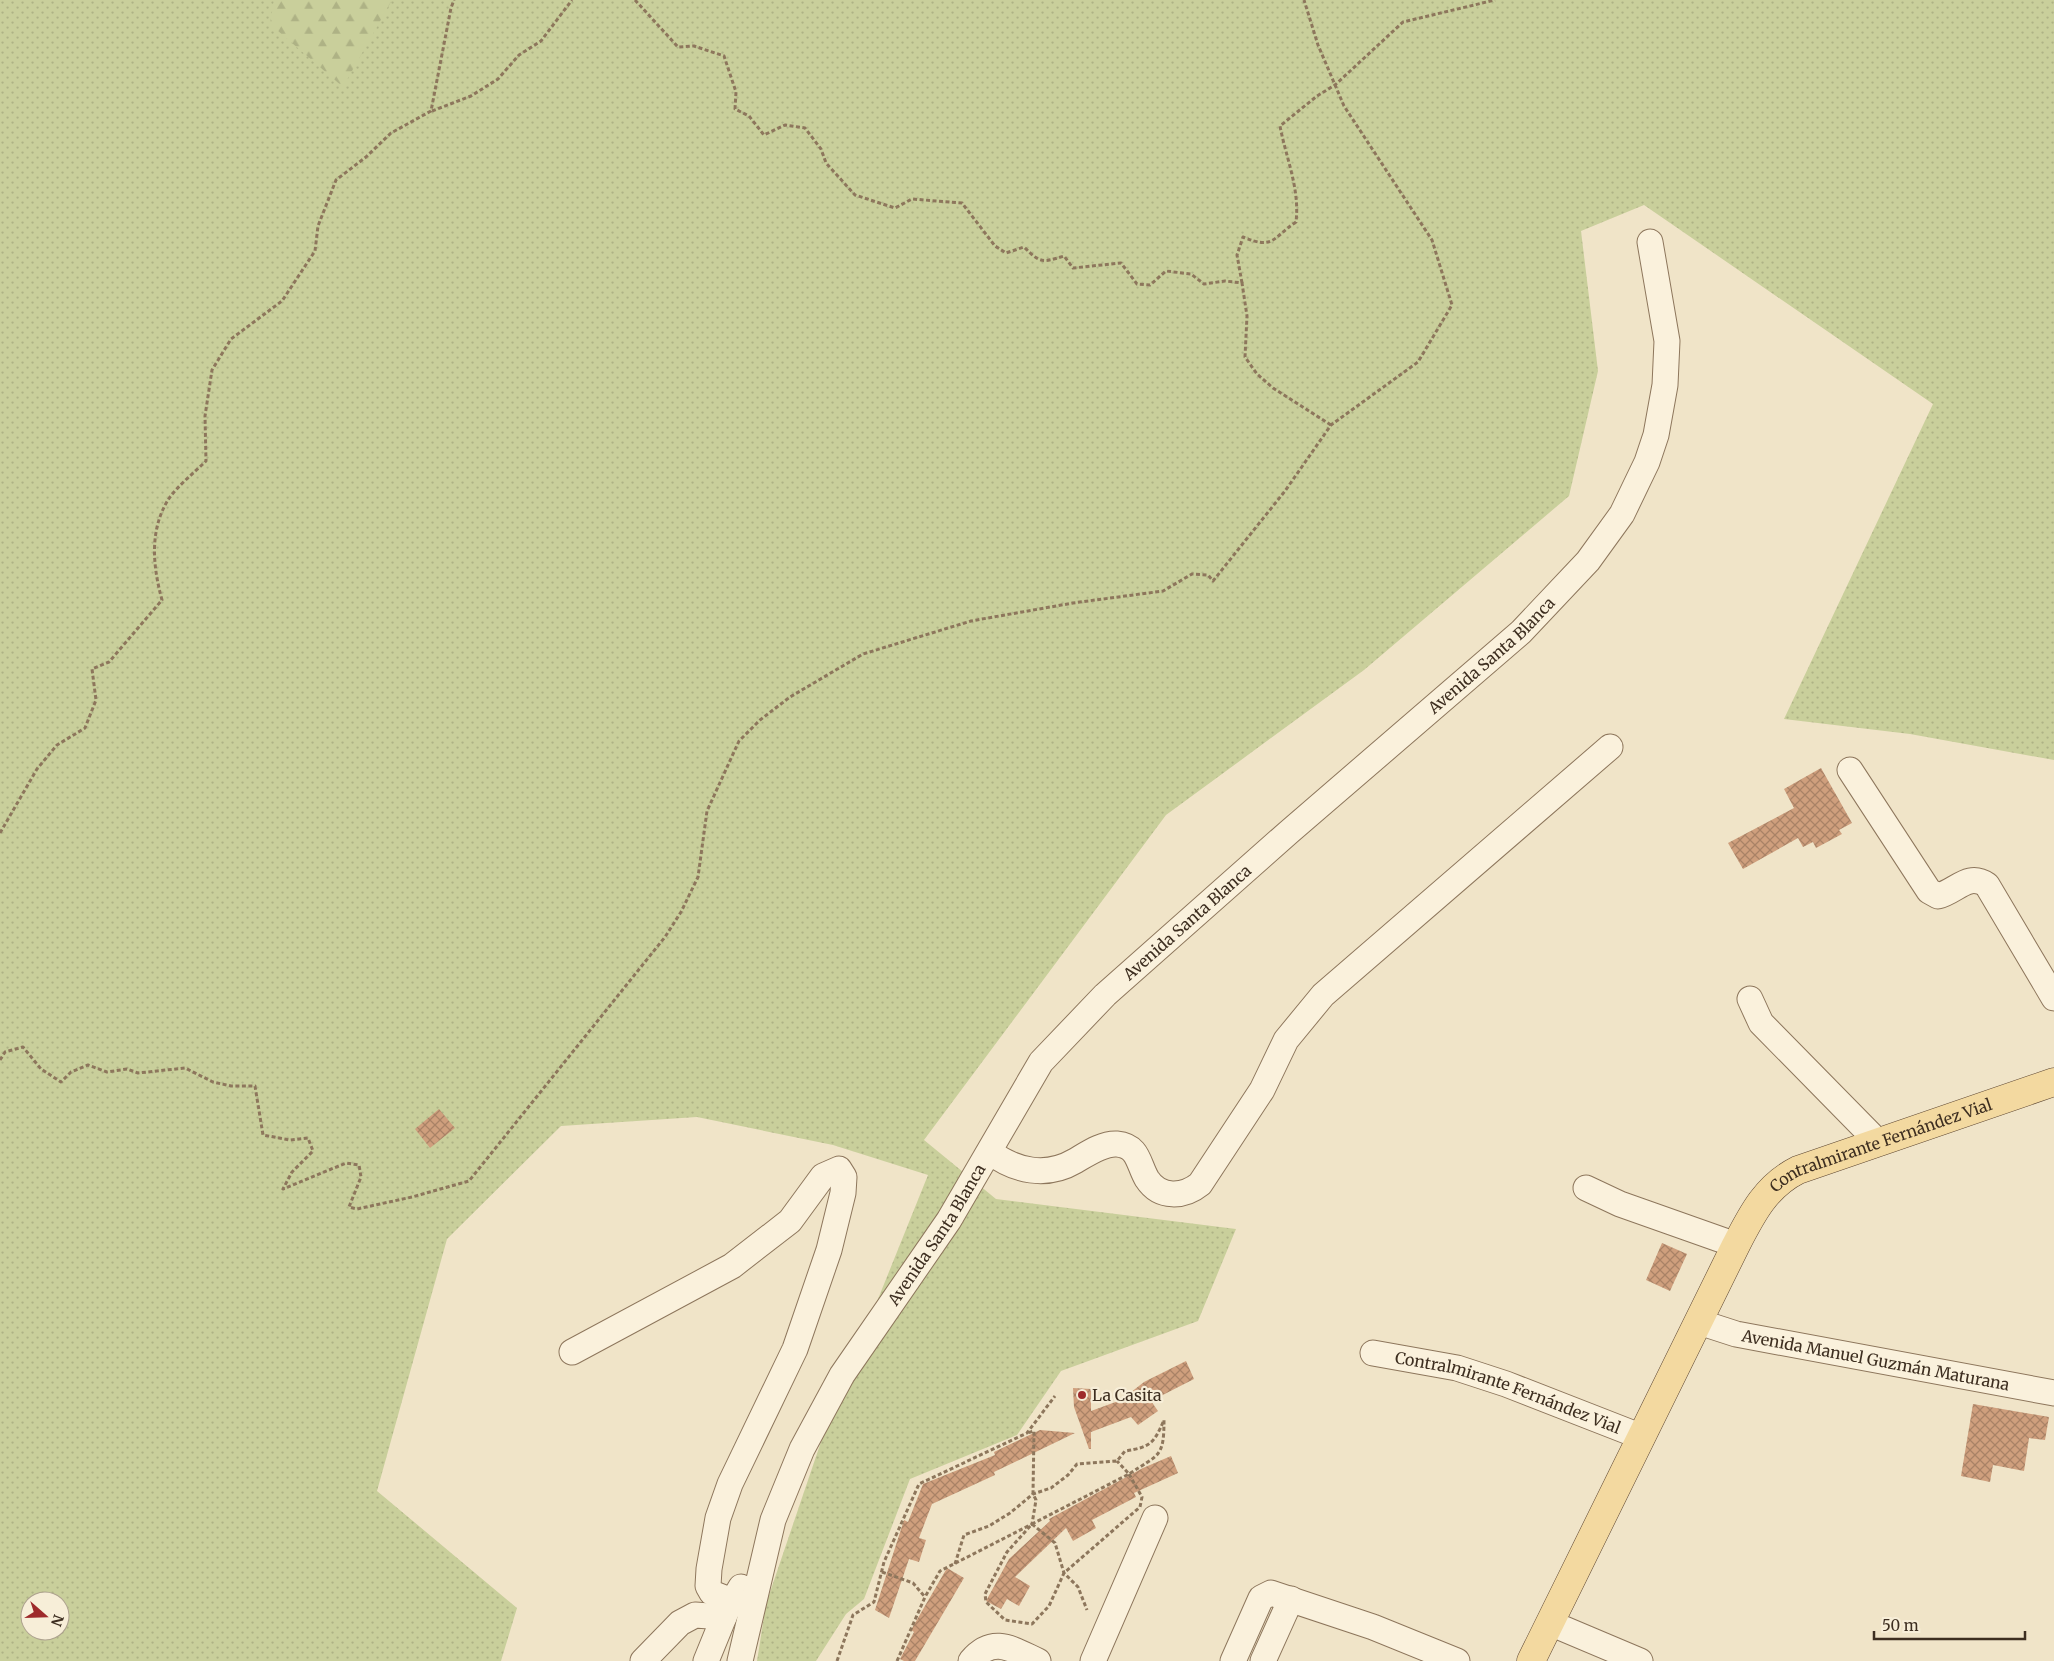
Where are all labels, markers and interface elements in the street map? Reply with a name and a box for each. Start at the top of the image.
street label: Avenida Santa Blanca [1423,592,1559,718]
street label: Avenida Santa Blanca [1118,860,1255,985]
street label: Contralmirante Fernández Vial [1765,1094,1995,1196]
street label: Avenida Santa Blanca [883,1160,990,1310]
street label: Avenida Manuel Guzmán Maturana [1739,1325,2012,1395]
street label: Contralmirante Fernández Vial [1394,1347,1624,1438]
place label: La Casita [1092,1385,1162,1405]
marker: La Casita [1076,1389,1088,1401]
north arrow [20,1591,70,1641]
scale bar [1874,1608,2025,1640]
text: N [47,1612,68,1629]
text: 50 m [1882,1616,1919,1635]

